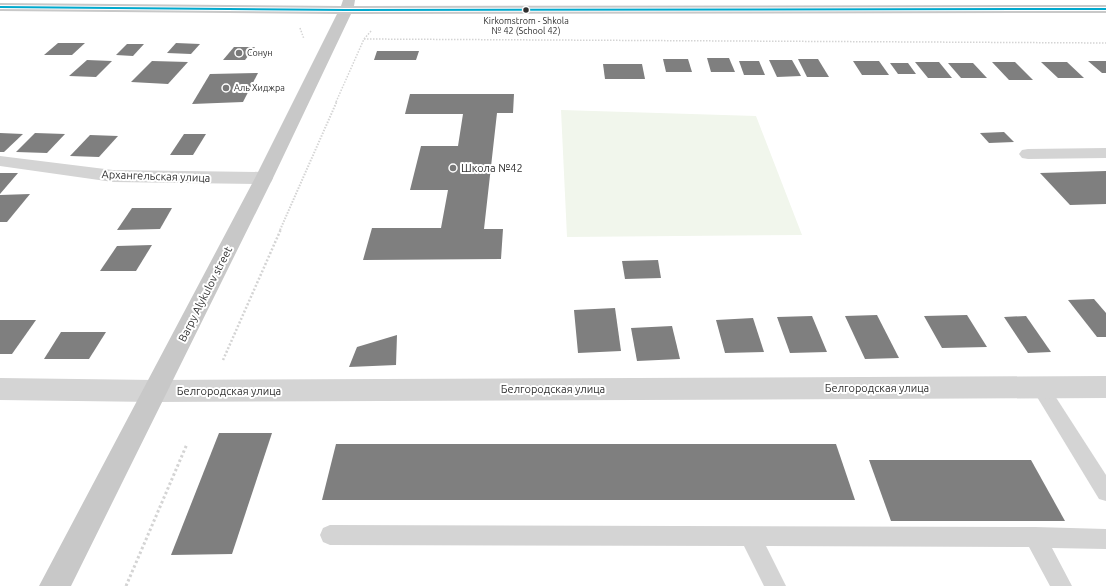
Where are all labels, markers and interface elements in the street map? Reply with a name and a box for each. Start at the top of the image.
marker: Kirkomstrom - Shkola № 42 (School 42) [521,5,531,15]
place label: Kirkomstrom - Shkola № 42 (School 42) [483,16,569,36]
marker: Сонун [234,48,244,58]
place label: Сонун [247,48,273,58]
marker: Аль Хиджра [221,83,231,93]
place label: Аль Хиджра [234,83,285,93]
place label: Школа №42 [461,162,523,174]
marker: Школа №42 [448,163,458,173]
street label: Архангельская улица [101,168,211,184]
street label: Barpy Alykulov street [176,244,235,344]
street label: Белгородская улица [825,382,929,394]
street label: Белгородская улица [501,383,605,395]
street label: Белгородская улица [177,385,281,397]

